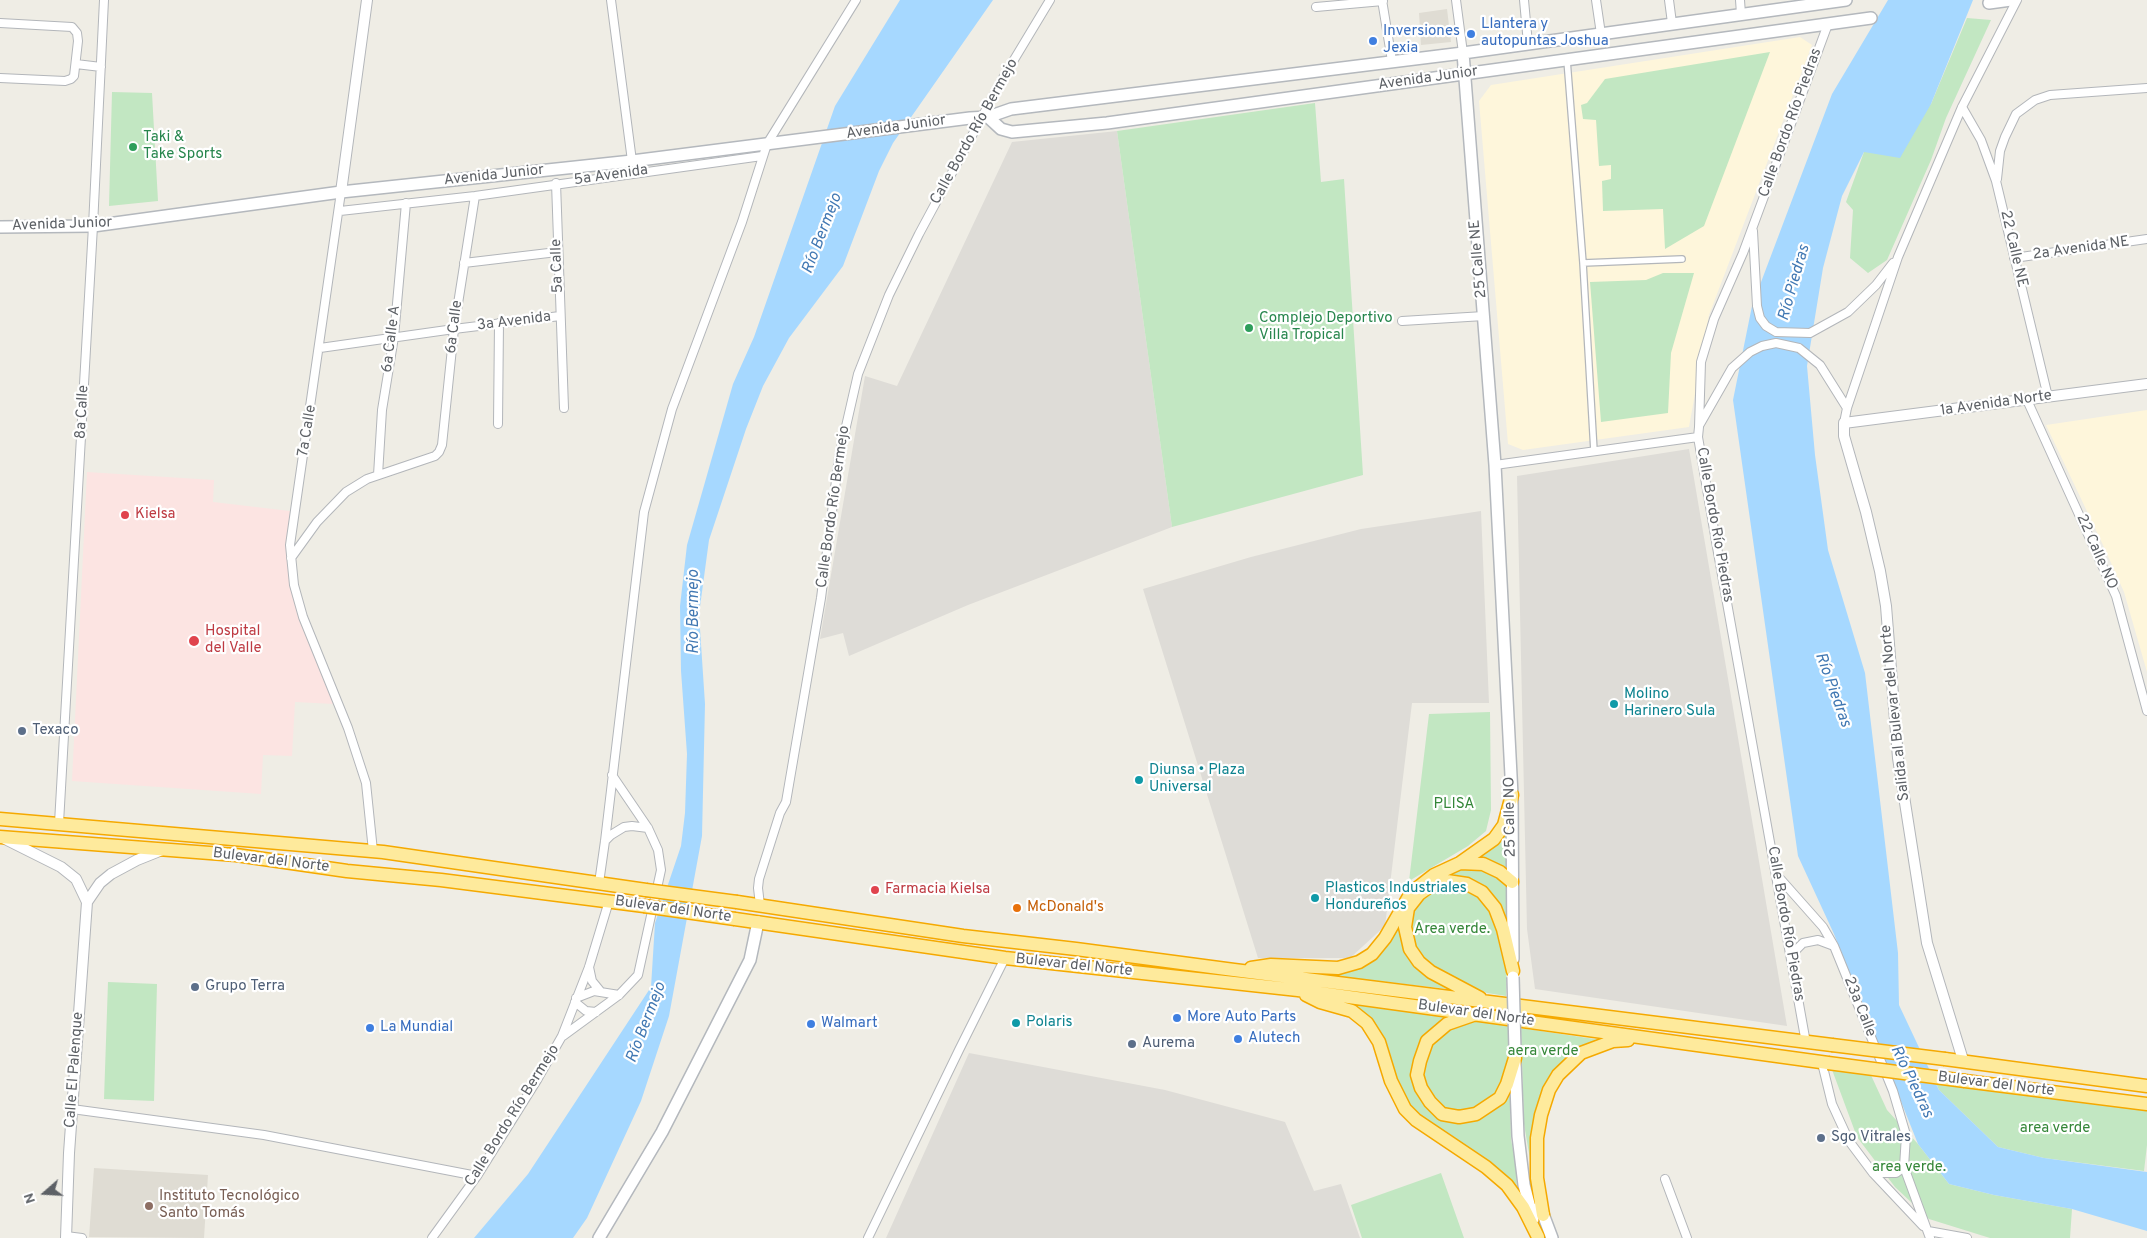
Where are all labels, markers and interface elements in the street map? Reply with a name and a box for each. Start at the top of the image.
place label: Llantera y autopuntas Joshua [1481,16,1609,51]
place label: Inversiones Jexia [1383,23,1460,58]
marker: Llantera y autopuntas Joshua [1465,28,1477,40]
marker: Inversiones Jexia [1367,35,1379,47]
street label: Calle Bordo Río Piedras [1756,46,1826,200]
street label: Calle Bordo Río Bermejo [927,56,1023,208]
street label: Avenida Junior [1377,63,1479,95]
street label: Avenida Junior [845,112,947,144]
place label: Taki & Take Sports [143,129,222,164]
marker: Taki & Take Sports [127,141,139,153]
street label: Avenida Junior [443,162,545,190]
street label: 5a Avenida [573,162,649,190]
water label: Río Bermejo [799,191,847,277]
street label: 22 Calle NE [1995,209,2031,289]
street label: Avenida Junior [11,214,113,236]
street label: 25 Calle NE [1467,219,1491,299]
street label: 2a Avenida NE [2031,233,2131,265]
street label: 5a Calle [548,239,568,293]
water label: Río Piedras [1775,243,1815,323]
street label: 6a Calle [443,299,467,355]
street label: 6a Calle A [379,304,405,374]
street label: 3a Avenida [476,309,552,335]
place label: Complejo Deportivo Villa Tropical [1259,310,1393,345]
marker: Complejo Deportivo Villa Tropical [1243,322,1255,334]
street label: 8a Calle [73,384,93,440]
street label: 1a Avenida Norte [1939,387,2053,421]
street label: 7a Calle [295,404,321,458]
street label: Calle Bordo Río Bermejo [814,425,854,589]
street label: Calle Bordo Río Piedras [1691,446,1737,604]
place label: Kielsa [135,506,175,524]
marker: Kielsa [119,509,131,521]
street label: 22 Calle NO [2071,512,2121,592]
water label: Río Bermejo [685,570,705,654]
place label: Hospital del Valle [205,623,262,658]
street label: Salida al Bulevar del Norte [1878,624,1914,802]
marker: Hospital del Valle [187,634,201,648]
water label: Río Piedras [1810,650,1854,730]
place label: Molino Harinero Sula [1624,686,1715,721]
marker: Molino Harinero Sula [1608,698,1620,710]
place label: Texaco [32,722,78,740]
marker: Texaco [16,725,28,737]
place label: Diunsa • Plaza Universal [1149,762,1245,797]
marker: Diunsa • Plaza Universal [1133,774,1145,786]
street label: 25 Calle NO [1501,777,1521,857]
park label: PLISA [1434,796,1474,814]
street label: Bulevar del Norte [212,845,330,877]
street label: Calle Bordo Río Piedras [1762,845,1808,1003]
place label: Plasticos Industriales Hondureños [1325,880,1467,915]
place label: Farmacia Kielsa [885,881,990,899]
marker: Farmacia Kielsa [869,884,881,896]
marker: Plasticos Industriales Hondureños [1309,892,1321,904]
street label: Bulevar del Norte [614,893,732,927]
place label: McDonald's [1027,899,1104,917]
marker: McDonald's [1011,902,1023,914]
park label: Area verde. [1414,921,1490,939]
street label: Bulevar del Norte [1015,951,1133,981]
street label: 23a Calle [1839,974,1879,1040]
place label: Grupo Terra [205,978,285,996]
water label: Río Bermejo [623,980,671,1066]
marker: Grupo Terra [189,981,201,993]
street label: Bulevar del Norte [1417,997,1535,1031]
place label: More Auto Parts [1187,1009,1296,1027]
street label: Calle El Palenque [62,1011,88,1129]
marker: More Auto Parts [1171,1012,1183,1024]
place label: Polaris [1026,1014,1072,1032]
place label: Walmart [821,1015,878,1033]
marker: Polaris [1010,1017,1022,1029]
marker: Walmart [805,1018,817,1030]
place label: La Mundial [380,1019,453,1037]
marker: La Mundial [364,1022,376,1034]
place label: Alutech [1248,1030,1300,1048]
marker: Alutech [1232,1033,1244,1045]
place label: Aurema [1142,1035,1195,1053]
marker: Aurema [1126,1038,1138,1050]
street label: Calle Bordo Río Bermejo [462,1042,564,1190]
park label: aera verde [1507,1043,1579,1061]
water label: Río Piedras [1885,1043,1937,1121]
street label: Bulevar del Norte [1937,1069,2055,1101]
park label: area verde [2020,1120,2090,1138]
place label: Sgo Vitrales [1831,1129,1911,1147]
marker: Sgo Vitrales [1815,1132,1827,1144]
park label: area verde. [1872,1159,1946,1177]
north arrow [20,1168,70,1218]
place label: Instituto Tecnológico Santo Tomás [159,1188,300,1223]
text: N [21,1191,40,1206]
marker: Instituto Tecnológico Santo Tomás [143,1200,155,1212]

